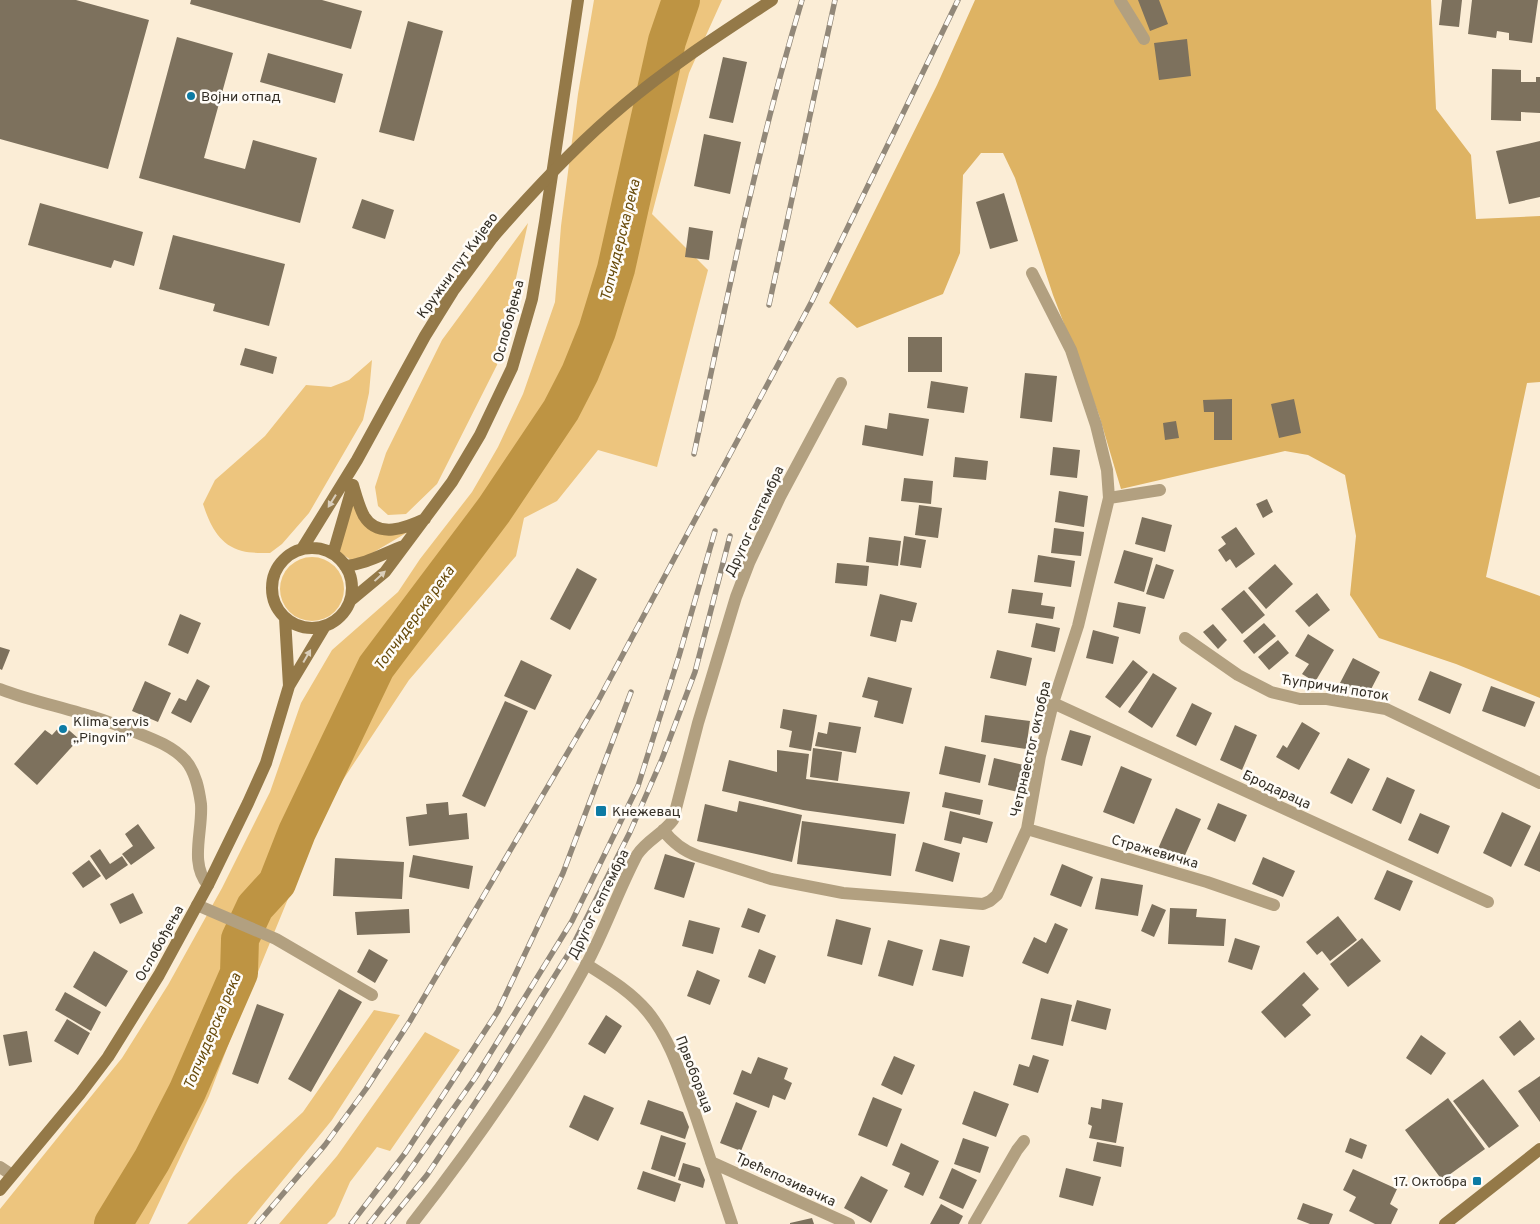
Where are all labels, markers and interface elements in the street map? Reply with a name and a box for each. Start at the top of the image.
place label: Војни отпад [201,89,281,106]
marker: Војни отпад [185,90,197,102]
water label: Топчидерска река [597,177,646,303]
street label: Кружни пут Кијево [414,209,502,322]
street label: Ослобођења [490,278,529,364]
street label: Другог септембра [722,464,788,580]
one-way arrow [327,495,336,508]
water label: Топчидерска река [371,563,460,675]
one-way arrow [373,570,385,582]
one-way arrow [303,649,311,664]
street label: Ћупричин поток [1279,672,1390,705]
street label: Четрнаестог октобра [1008,680,1055,819]
place label: Klima servis „Pingvin” [73,714,149,747]
marker: Klima servis „Pingvin” [57,723,69,735]
street label: Бродараца [1239,767,1313,814]
marker: Кнежевац [594,804,608,818]
place label: Кнежевац [612,804,681,821]
street label: Стражевичка [1109,832,1200,873]
street label: Другог септембра [565,847,633,962]
street label: Ослобођења [132,903,188,985]
water label: Топчидерска река [180,970,247,1093]
street label: Првобораца [671,1034,716,1115]
street label: Трећепозивачка [732,1150,838,1211]
place label: 17. Октобра [1394,1174,1467,1191]
marker: 17. Октобра [1471,1175,1483,1187]

